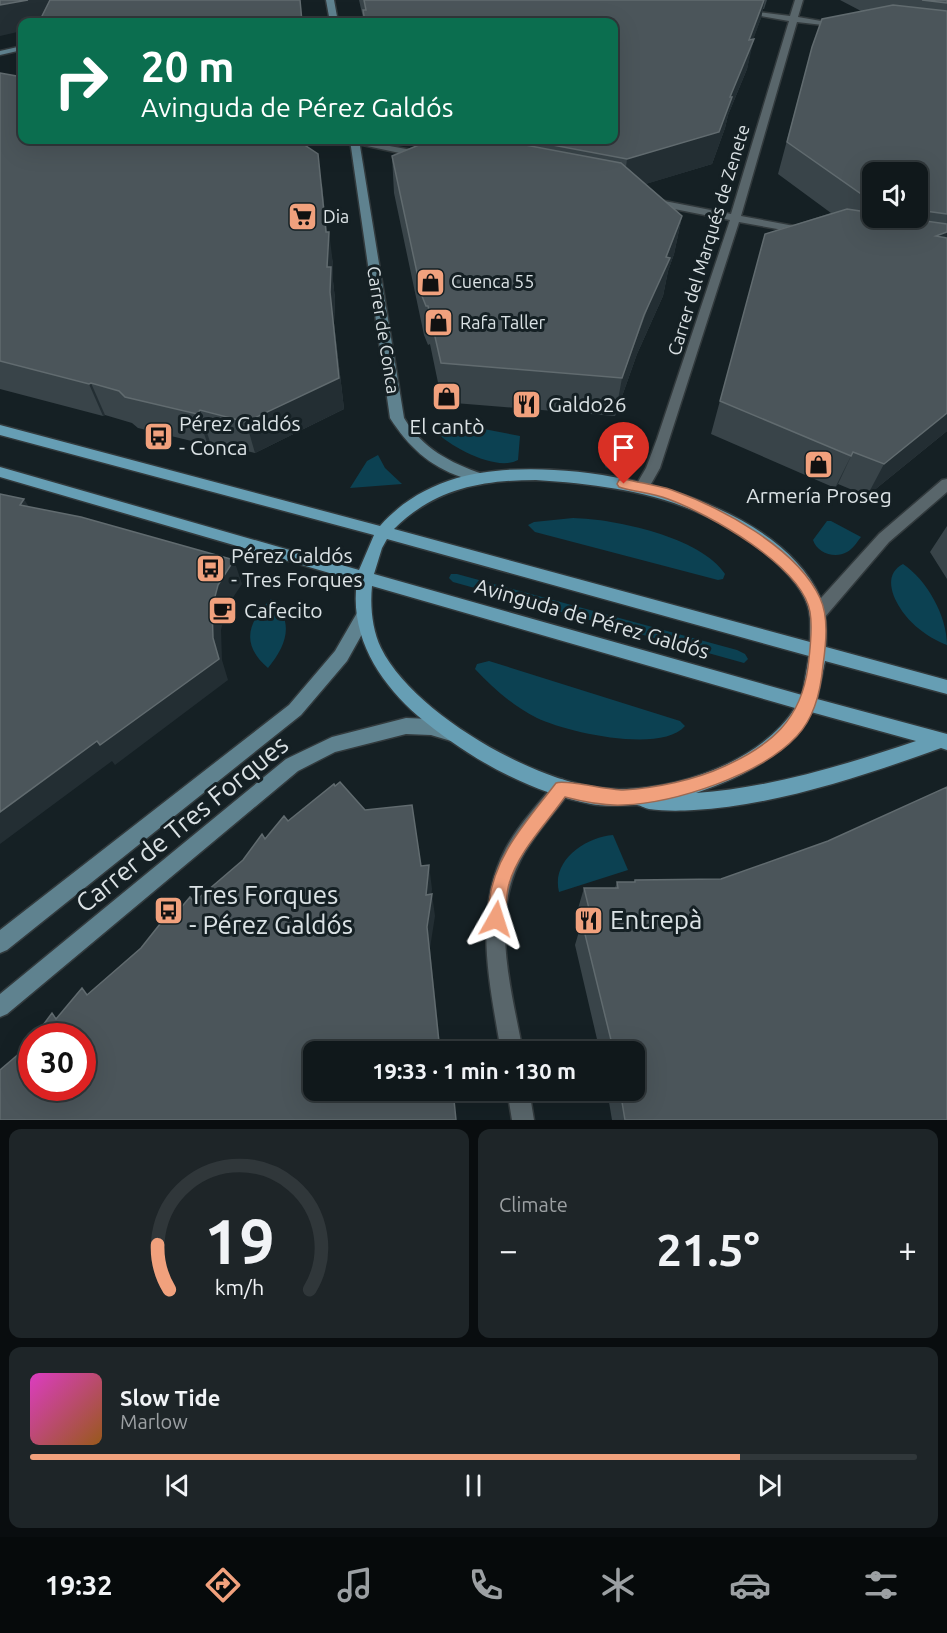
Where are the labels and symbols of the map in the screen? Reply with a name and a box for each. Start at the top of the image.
street label: Carrer del Marqués de Zenete [663,122,753,358]
supermarket icon: Dia [286,201,318,233]
place label: Dia [323,206,349,226]
street label: Carrer de Conca [364,265,404,395]
shop icon: Cuenca 55 [414,266,446,298]
place label: Cuenca 55 [451,271,534,291]
shop icon: Rafa Taller [423,307,455,339]
place label: Rafa Taller [460,312,546,332]
shop icon: El cantò [431,380,463,412]
restaurant icon: Galdo26 [511,389,543,421]
place label: Galdo26 [548,392,626,416]
place label: Pérez Galdós - Conca [179,411,301,459]
place label: El cantò [409,414,485,438]
bus stop icon: Pérez Galdós - Conca [142,420,174,452]
pin [598,422,649,484]
shop icon: Armería Proseg [803,449,835,481]
place label: Armería Proseg [746,483,892,507]
place label: Pérez Galdós - Tres Forques [231,543,363,591]
bus stop icon: Pérez Galdós - Tres Forques [194,552,226,584]
street label: Avinguda de Pérez Galdós [472,573,712,663]
cafe icon: Cafecito [207,595,239,627]
place label: Cafecito [244,598,323,622]
street label: Carrer de Tres Forques [70,729,293,918]
place label: Tres Forques - Pérez Galdós [189,880,353,939]
position arrow [464,887,528,951]
bus stop icon: Tres Forques - Pérez Galdós [152,894,184,926]
restaurant icon: Entrepà [573,904,605,936]
place label: Entrepà [610,905,702,934]
speed limit sign: 30 [18,1023,96,1101]

